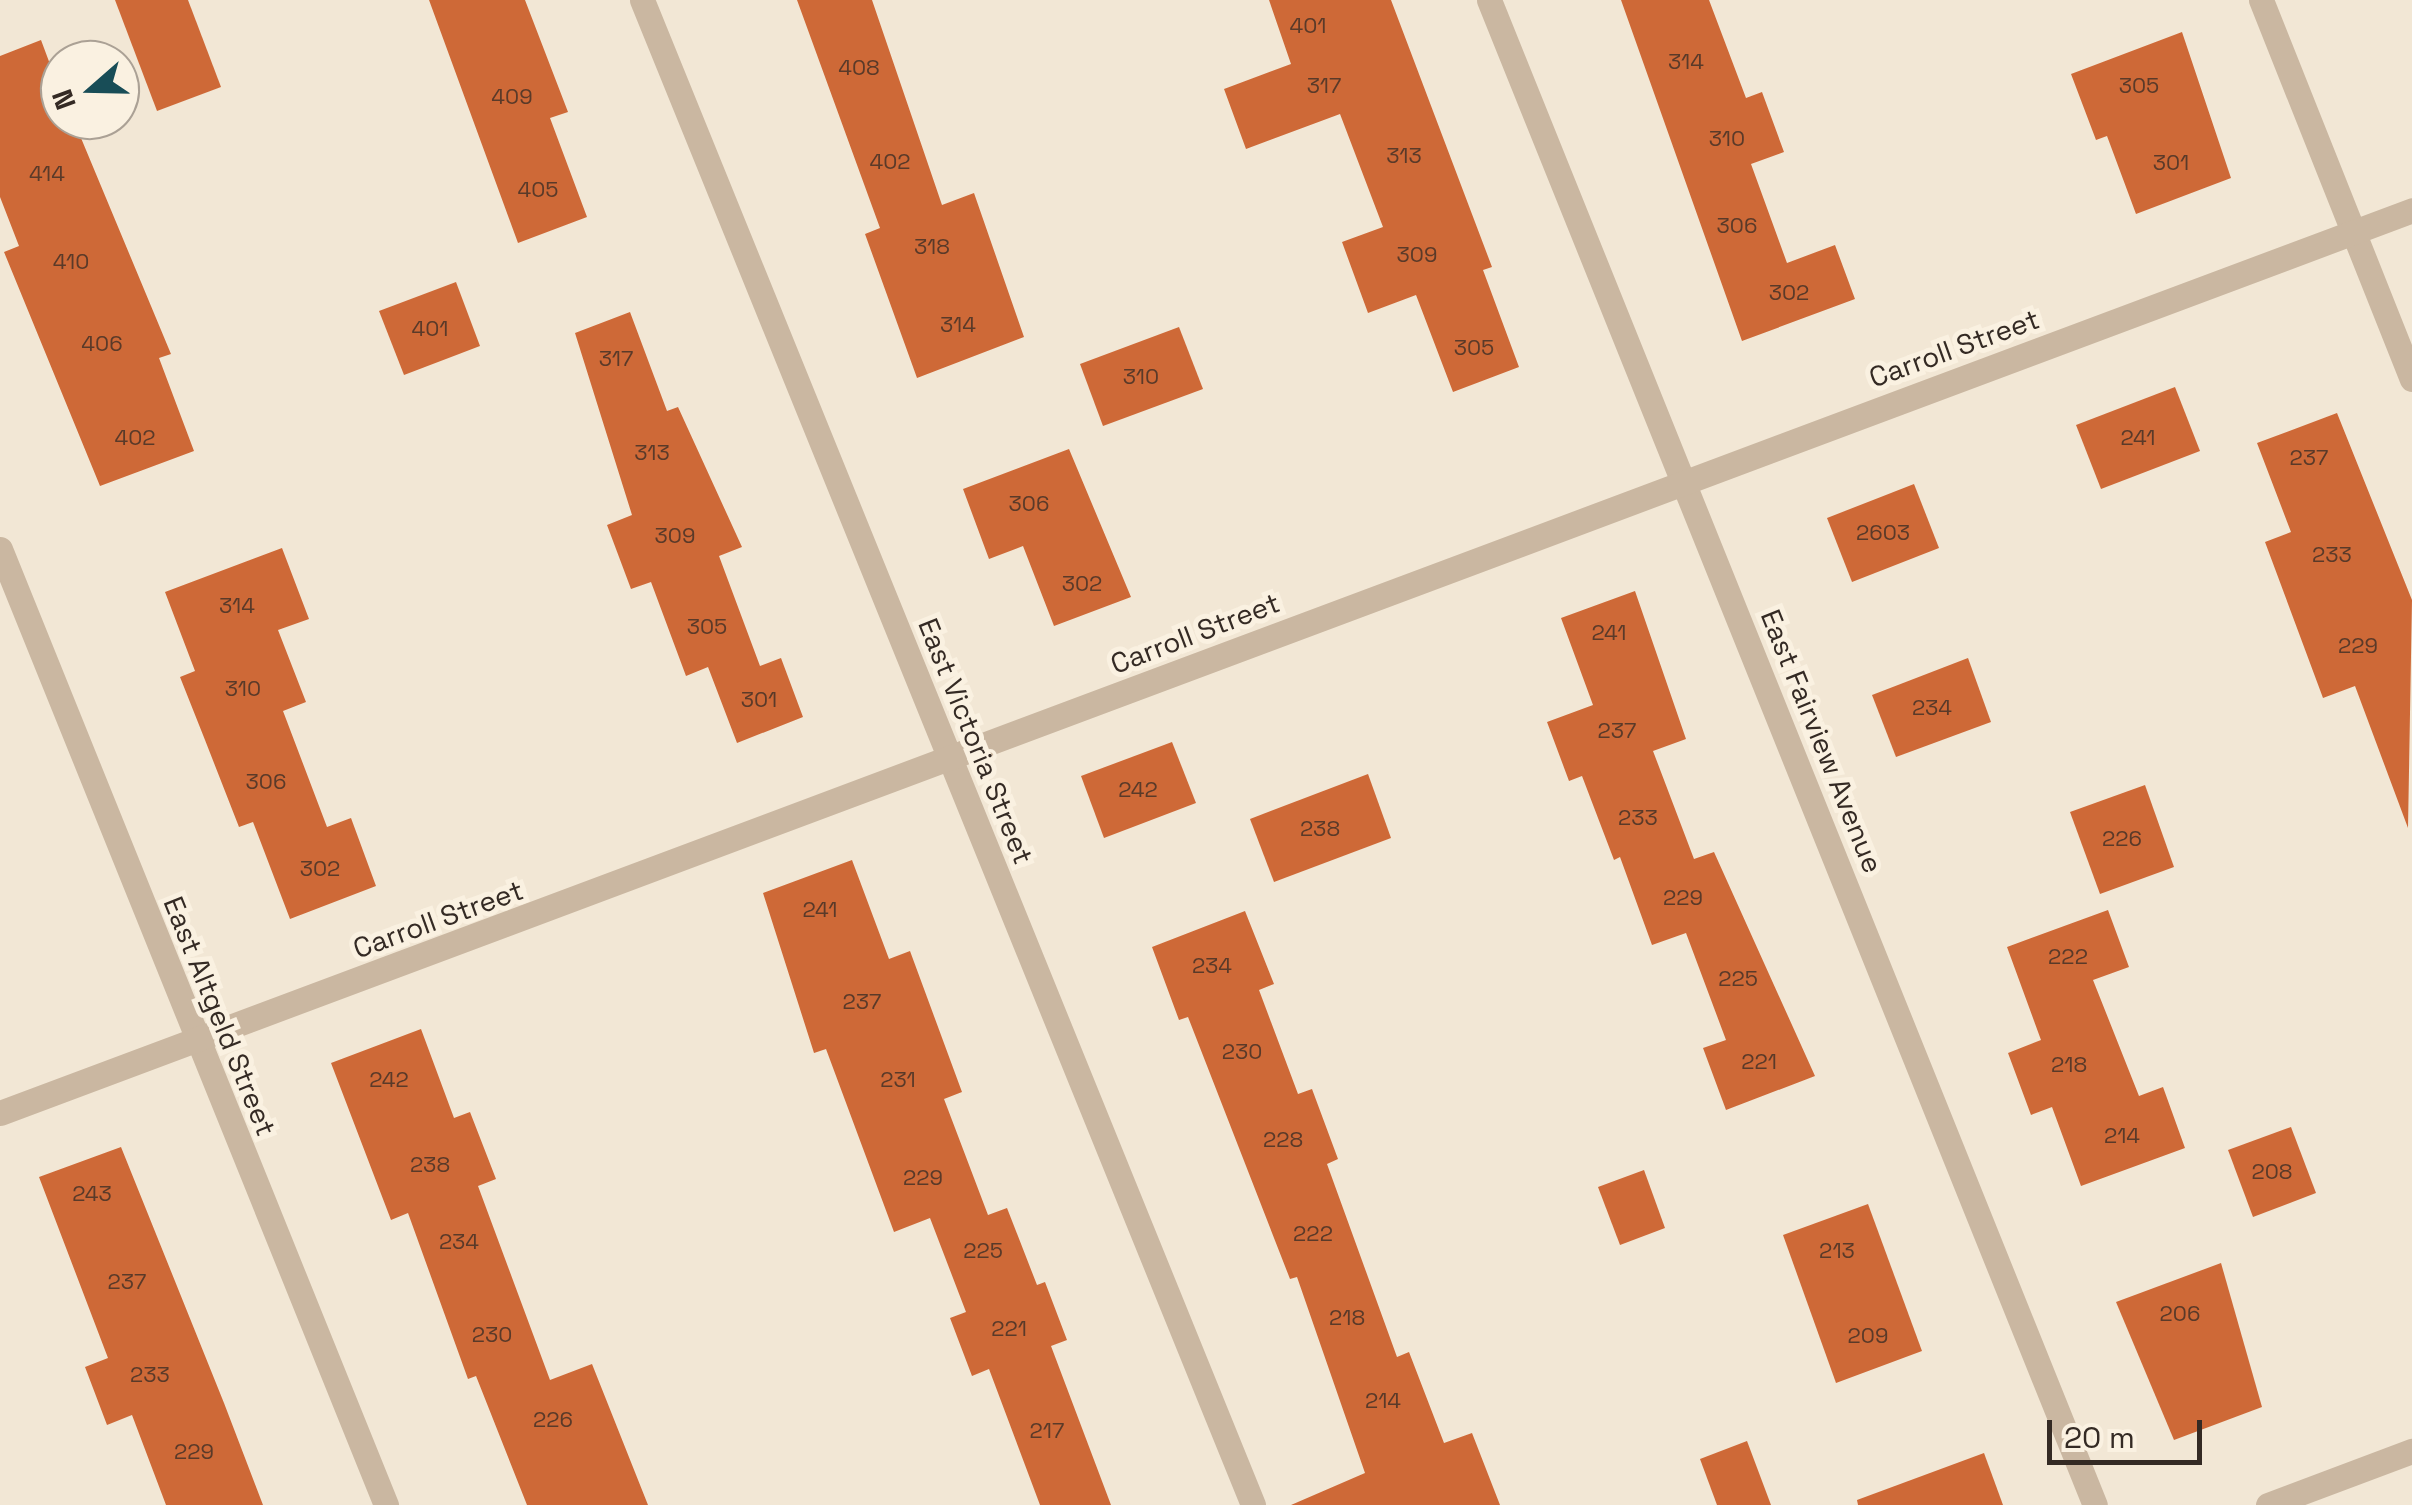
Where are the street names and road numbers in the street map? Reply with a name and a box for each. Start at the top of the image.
street label: Carroll Street [1864,302,2044,394]
street label: Carroll Street [1106,585,1284,681]
street label: East Fairview Avenue [1754,604,1890,878]
street label: East Victoria Street [911,613,1041,869]
street label: Carroll Street [348,873,528,965]
street label: East Altgeld Street [157,891,283,1141]

